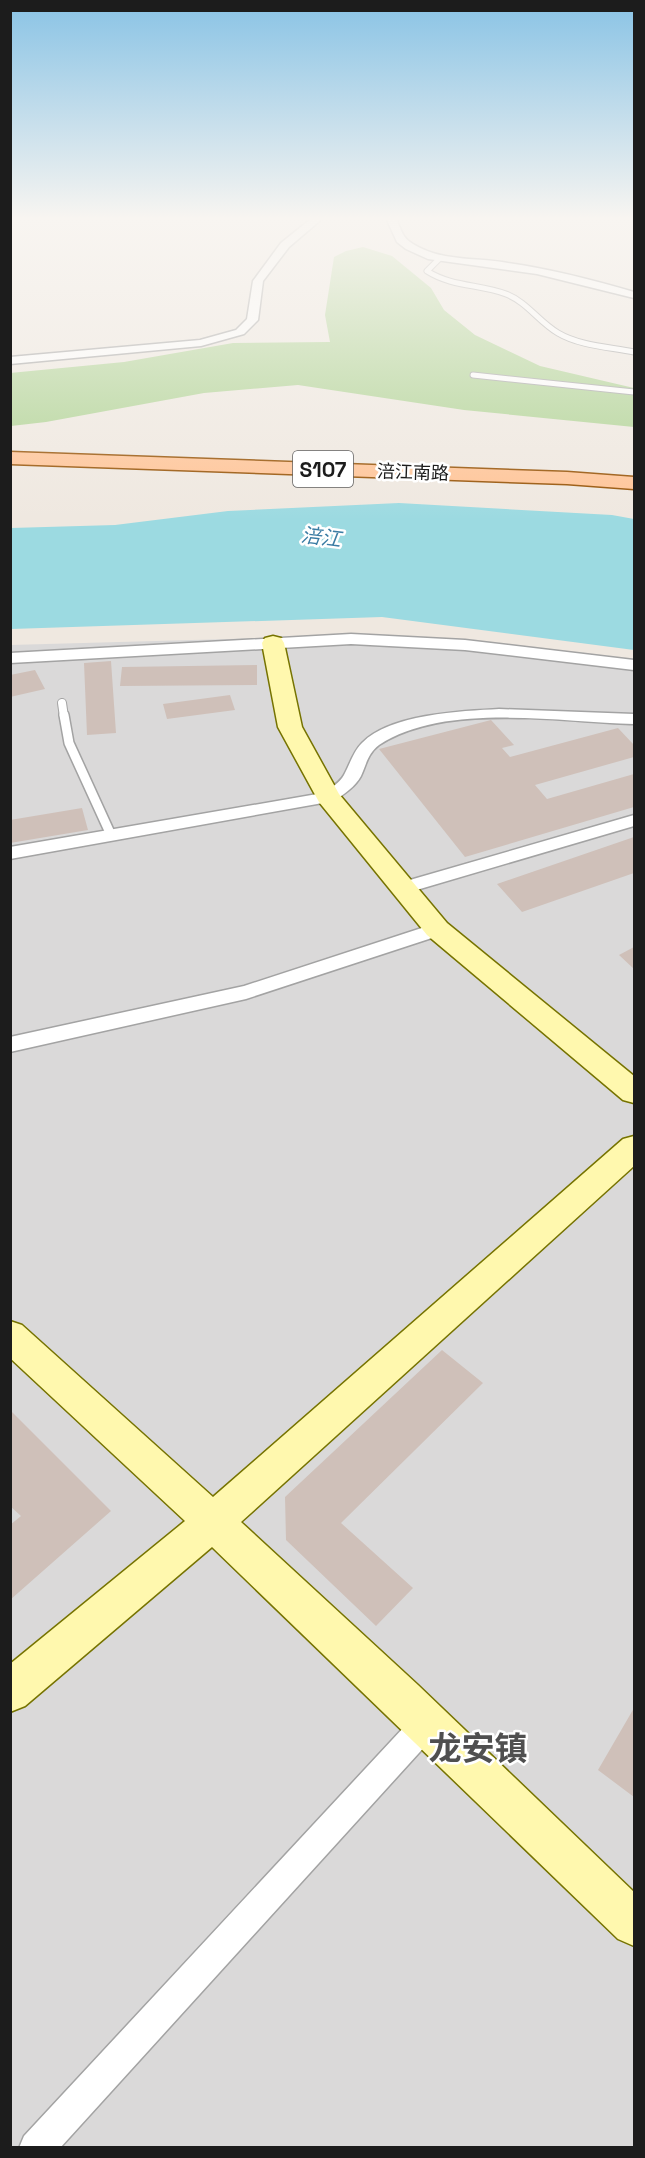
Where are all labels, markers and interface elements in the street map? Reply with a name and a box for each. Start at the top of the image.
road number: S107 [293,451,353,487]
street label: 涪江南路 [377,459,449,485]
water label: 涪江 [300,522,344,553]
district label: 龙安镇 [429,1728,528,1770]

